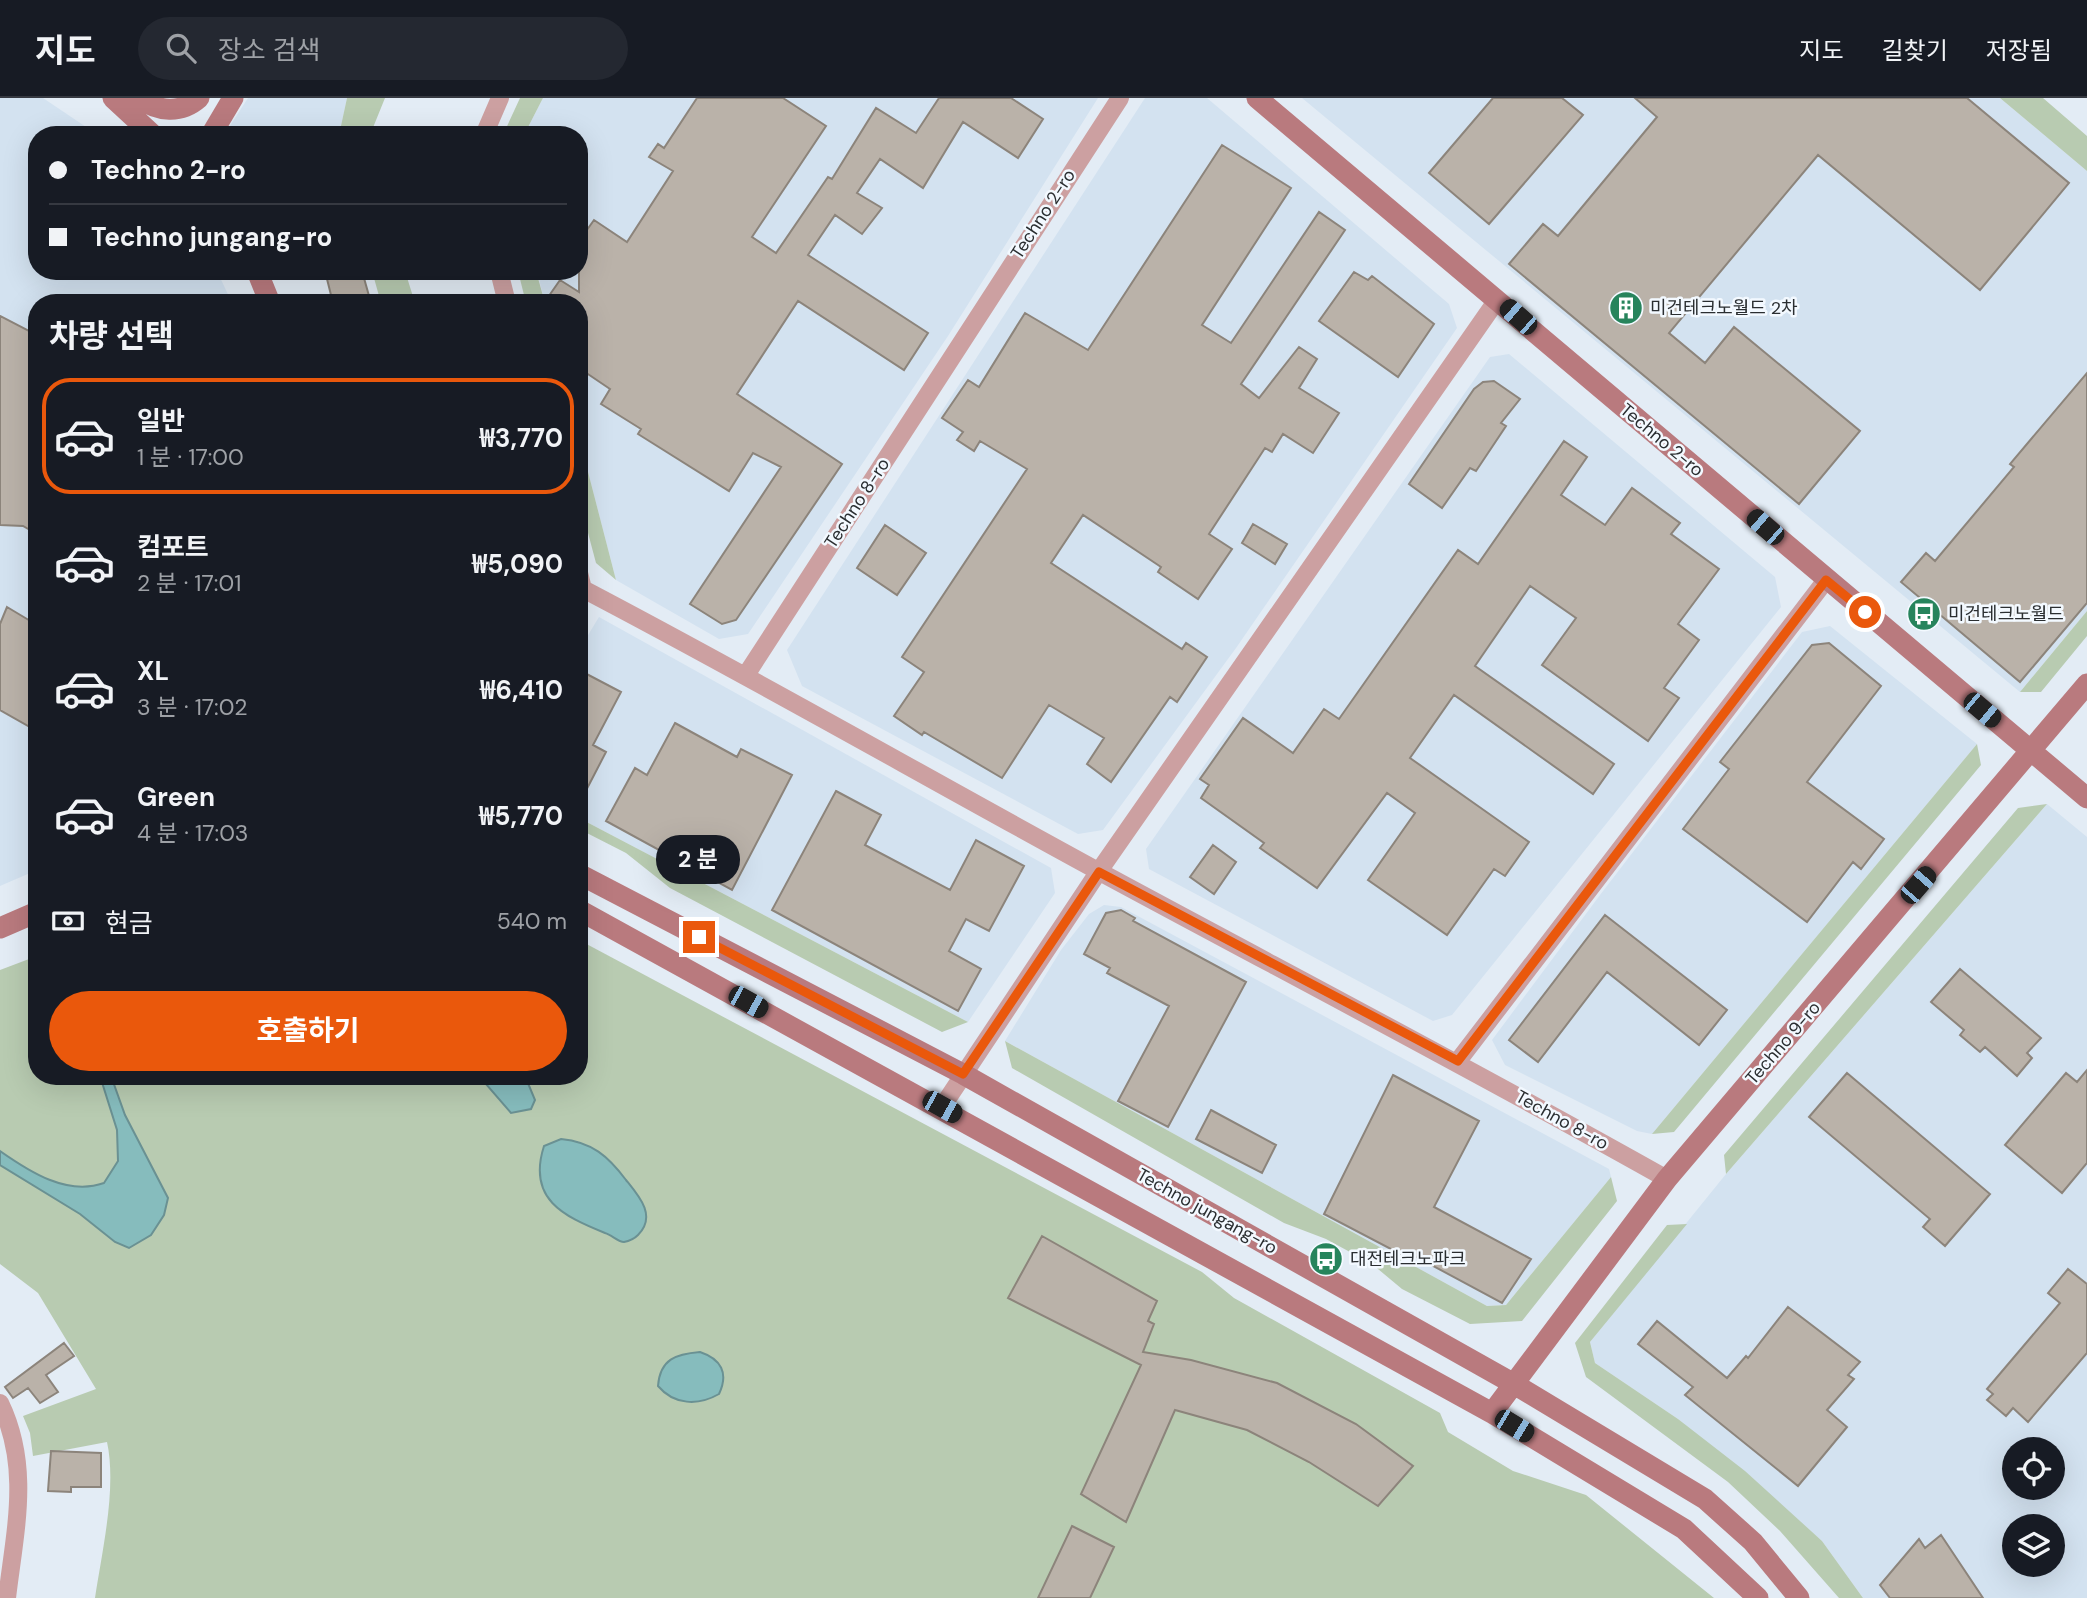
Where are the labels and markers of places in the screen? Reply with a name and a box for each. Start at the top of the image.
building icon: 미건테크노월드 2차 [1607,289,1645,327]
place label: 미건테크노월드 2차 [1650,296,1798,320]
bus stop icon: 미건테크노월드 [1905,595,1943,633]
place label: 미건테크노월드 [1948,602,2064,626]
bus stop icon: 대전테크노파크 [1307,1240,1345,1278]
place label: 대전테크노파크 [1350,1247,1466,1271]

